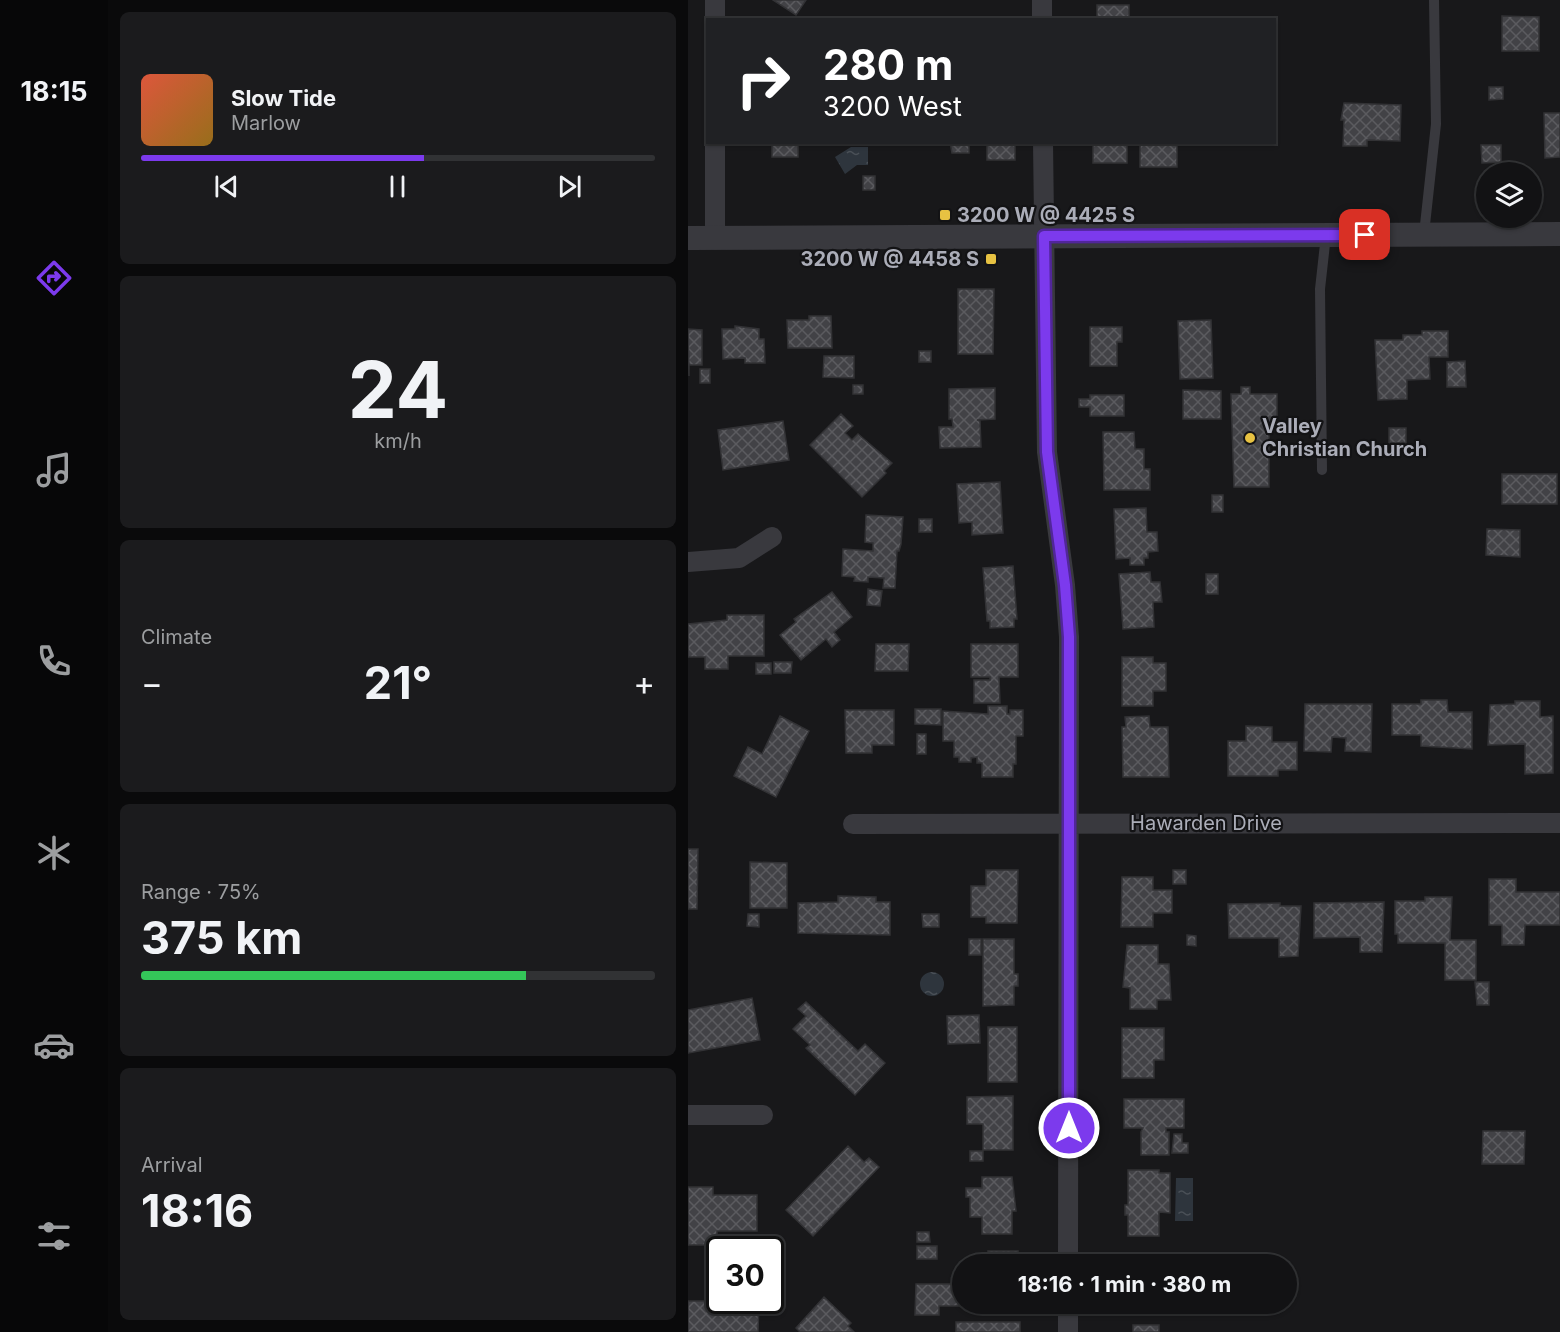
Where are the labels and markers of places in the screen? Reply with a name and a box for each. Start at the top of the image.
place label: 3200 W @ 4425 S [957,203,1135,227]
marker: 3200 W @ 4425 S [938,208,952,222]
pin [1339,209,1390,260]
place label: 3200 W @ 4458 S [801,247,979,271]
marker: 3200 W @ 4458 S [984,252,998,266]
place label: Valley Christian Church [1262,414,1427,461]
marker: Valley Christian Church [1243,431,1257,445]

